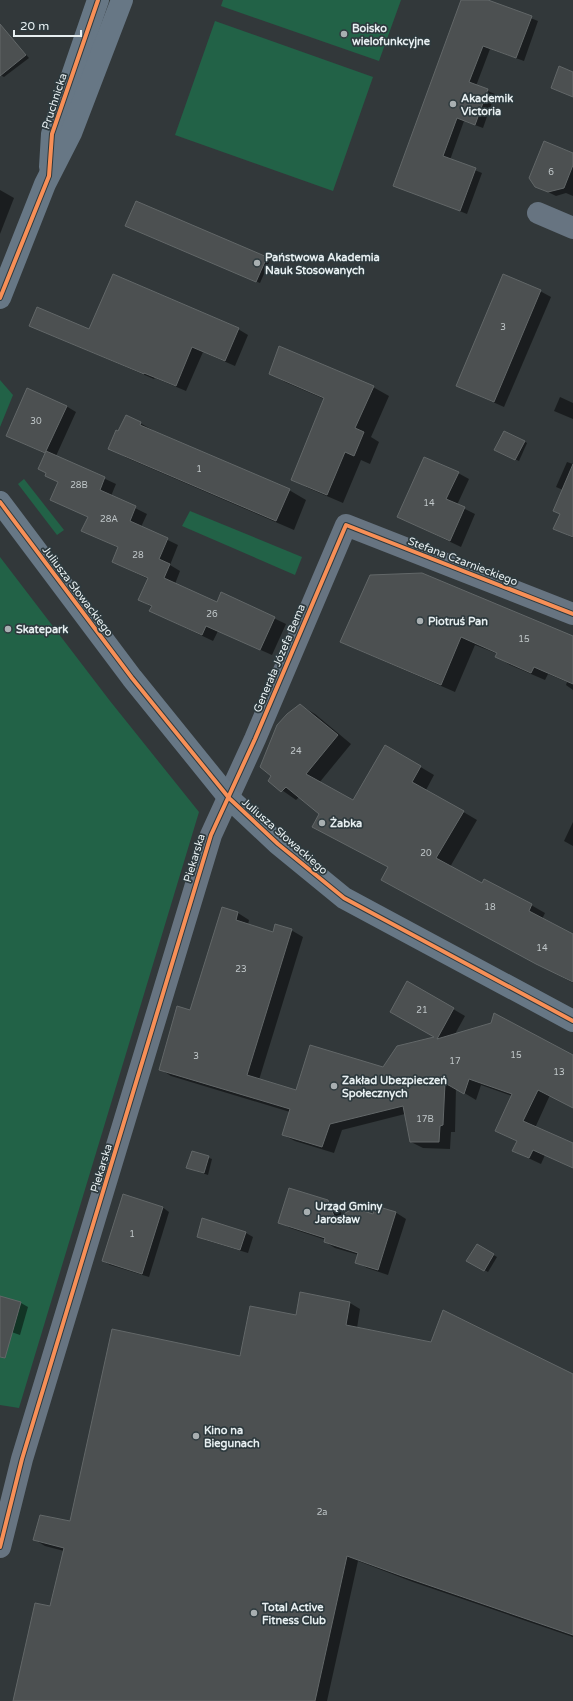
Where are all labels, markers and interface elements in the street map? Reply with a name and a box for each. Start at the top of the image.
scale bar [14,12,81,38]
text: 20 m [20,19,49,33]
place label: Boisko wielofunkcyjne [352,22,431,49]
marker: Boisko wielofunkcyjne [339,29,349,39]
street label: Pruchnicka [39,71,70,131]
place label: Akademik Victoria [461,92,513,118]
marker: Akademik Victoria [448,99,458,109]
house number: 6 [548,167,554,178]
place label: Państwowa Akademia Nauk Stosowanych [265,251,380,278]
marker: Państwowa Akademia Nauk Stosowanych [252,258,262,268]
house number: 3 [500,322,506,333]
house number: 30 [30,416,42,427]
house number: 1 [196,464,202,475]
house number: 28B [70,480,88,491]
house number: 14 [423,498,435,509]
house number: 28A [100,514,118,525]
street label: Stefana Czarnieckiego [406,535,520,589]
street label: Juliusza Słowackiego [40,544,116,639]
house number: 28 [132,550,144,561]
street label: Generała Józefa Bema [251,602,308,714]
house number: 26 [206,609,218,620]
place label: Piotruś Pan [428,615,488,628]
marker: Piotruś Pan [415,616,425,626]
place label: Skatepark [16,623,68,637]
marker: Skatepark [3,624,13,634]
house number: 15 [518,634,530,645]
house number: 24 [290,746,302,757]
street label: Juliusza Słowackiego [239,796,330,877]
place label: Żabka [330,816,362,830]
marker: Żabka [317,818,327,828]
street label: Piekarska [181,832,208,884]
house number: 20 [420,848,432,859]
house number: 18 [484,902,496,913]
house number: 14 [536,943,548,954]
house number: 23 [235,964,247,975]
house number: 21 [416,1005,428,1016]
house number: 15 [510,1050,522,1061]
house number: 3 [193,1051,199,1062]
house number: 17 [449,1056,461,1067]
house number: 13 [553,1067,565,1078]
place label: Zakład Ubezpieczeń Społecznych [342,1074,447,1101]
marker: Zakład Ubezpieczeń Społecznych [329,1081,339,1091]
house number: 17B [416,1114,434,1125]
street label: Piekarska [88,1142,115,1194]
place label: Urząd Gminy Jarosław [314,1200,382,1226]
marker: Urząd Gminy Jarosław [302,1207,312,1217]
house number: 1 [129,1229,135,1240]
place label: Kino na Biegunach [204,1424,260,1451]
marker: Kino na Biegunach [191,1431,201,1441]
house number: 2a [317,1507,327,1518]
place label: Total Active Fitness Club [261,1601,326,1627]
marker: Total Active Fitness Club [249,1608,259,1618]

